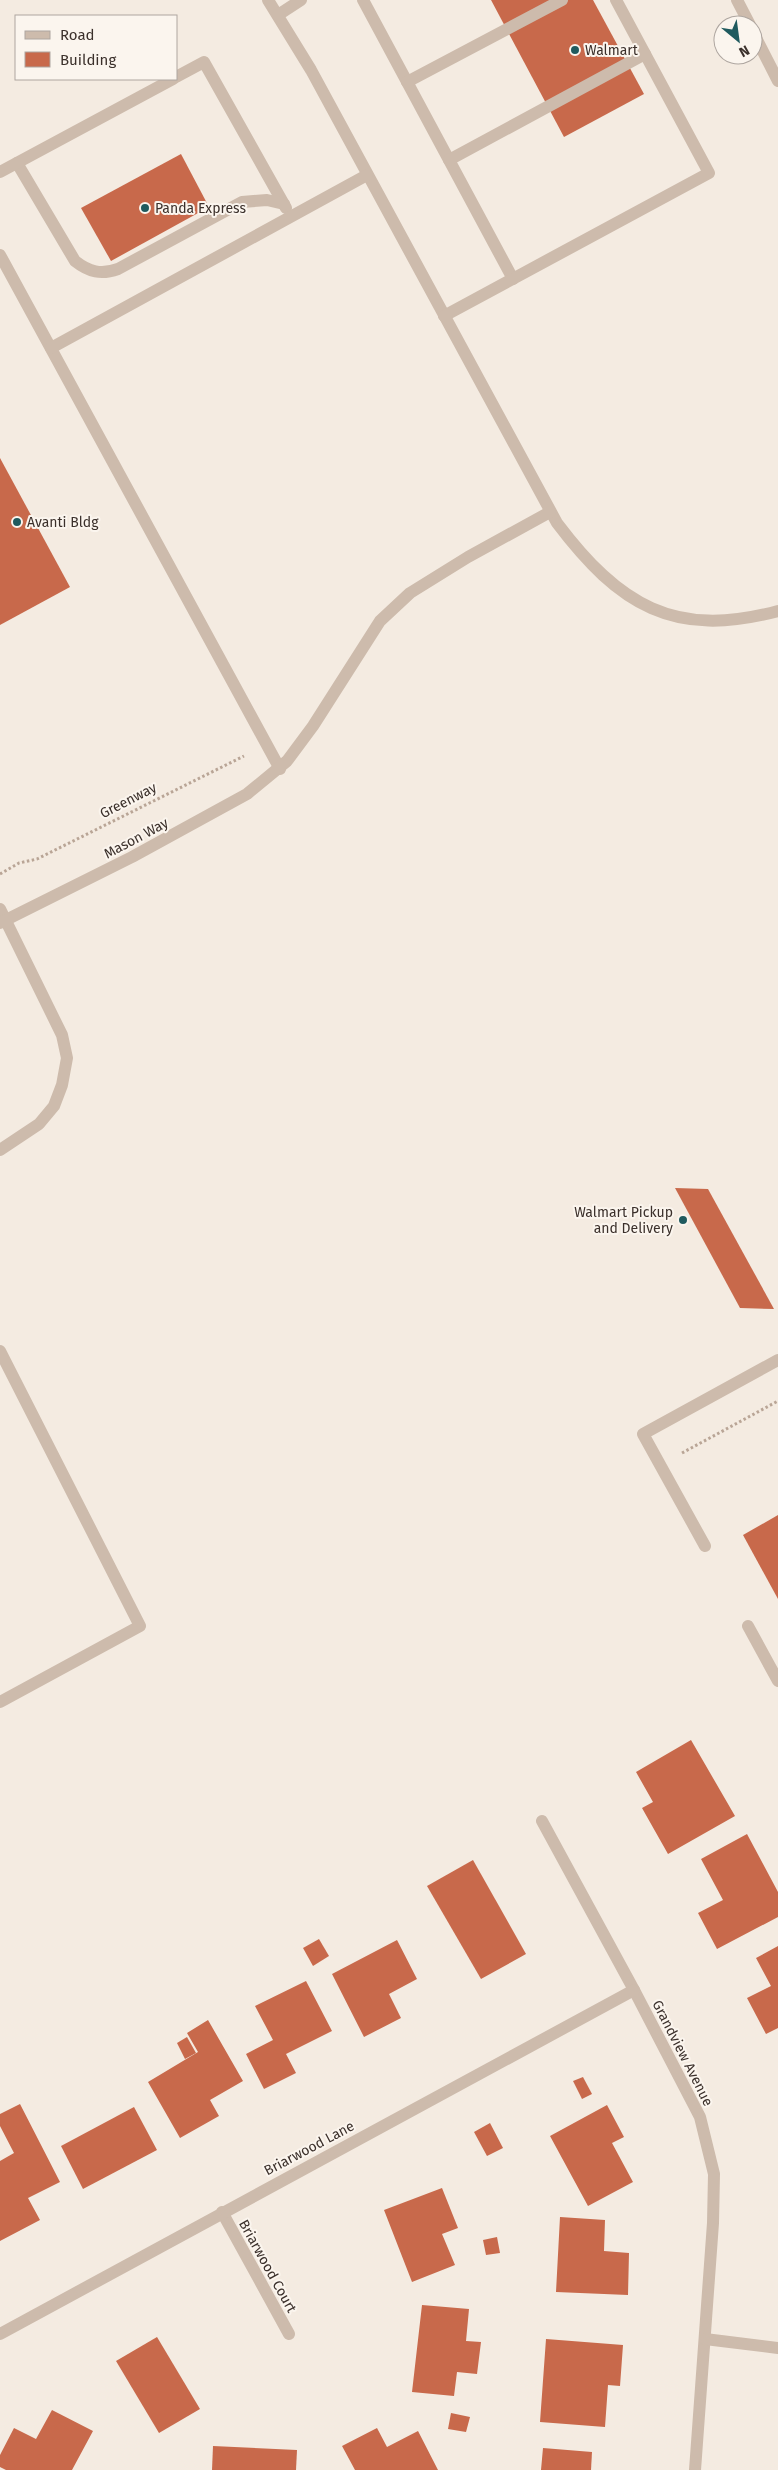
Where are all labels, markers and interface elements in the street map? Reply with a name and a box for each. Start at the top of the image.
legend [15,15,178,80]
north arrow [713,15,763,65]
text: Road [60,26,95,44]
text: N [736,41,752,61]
place label: Walmart [585,42,639,59]
marker: Walmart [569,44,581,56]
text: Building [60,51,116,69]
place label: Panda Express [155,200,246,217]
marker: Panda Express [139,202,151,214]
place label: Avanti Bldg [27,514,99,531]
marker: Avanti Bldg [11,516,23,528]
street label: Greenway [97,779,160,822]
street label: Mason Way [101,814,171,862]
place label: Walmart Pickup and Delivery [574,1204,673,1237]
marker: Walmart Pickup and Delivery [677,1214,689,1226]
street label: Grandview Avenue [649,1997,717,2109]
street label: Briarwood Lane [261,2118,357,2179]
street label: Briarwood Court [235,2217,301,2317]

